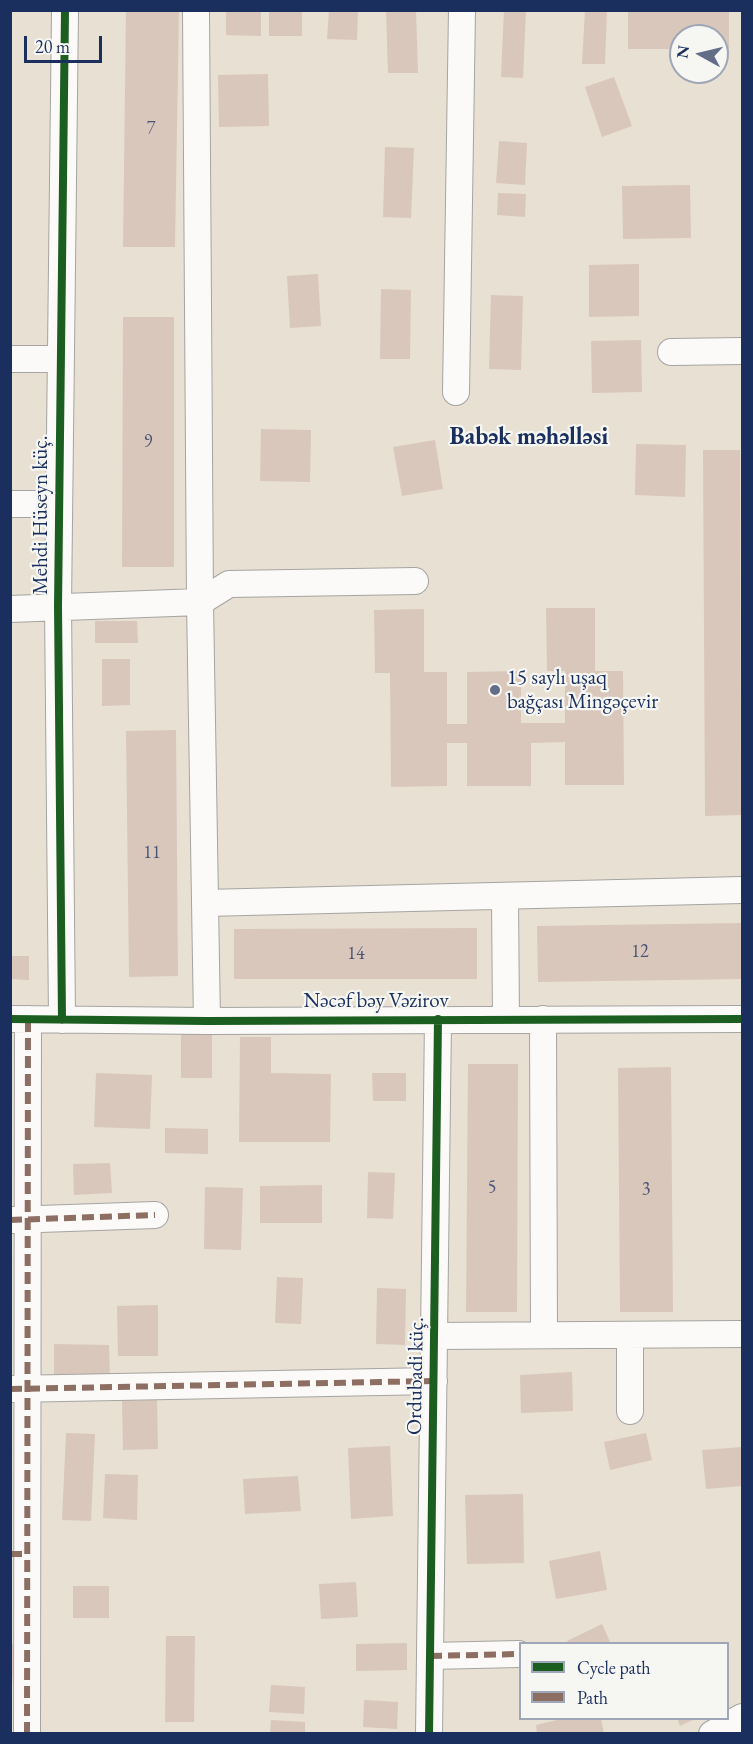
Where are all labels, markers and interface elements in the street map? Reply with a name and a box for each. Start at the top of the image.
scale bar [27,24,105,62]
north arrow [669,24,729,84]
text: 20 m [35,35,70,58]
text: N [671,44,694,60]
house number: 7 [147,118,155,140]
district label: Babək məhəlləsi [450,423,608,451]
house number: 9 [144,431,152,453]
street label: Mehdi Hüseyn küç. [28,435,54,595]
place label: 15 saylı uşaq bağçası Mingəçevir [507,665,658,715]
marker: 15 saylı uşaq bağçası Mingəçevir [488,683,502,697]
house number: 11 [143,842,161,864]
house number: 12 [631,941,649,963]
house number: 14 [347,943,365,965]
street label: Nəcəf bəy Vəzirov [303,988,449,1014]
house number: 5 [488,1177,496,1199]
house number: 3 [642,1179,650,1201]
street label: Ordubadi küç. [402,1317,430,1435]
legend [519,1642,729,1720]
text: Cycle path [577,1656,651,1679]
text: Path [577,1686,608,1709]

